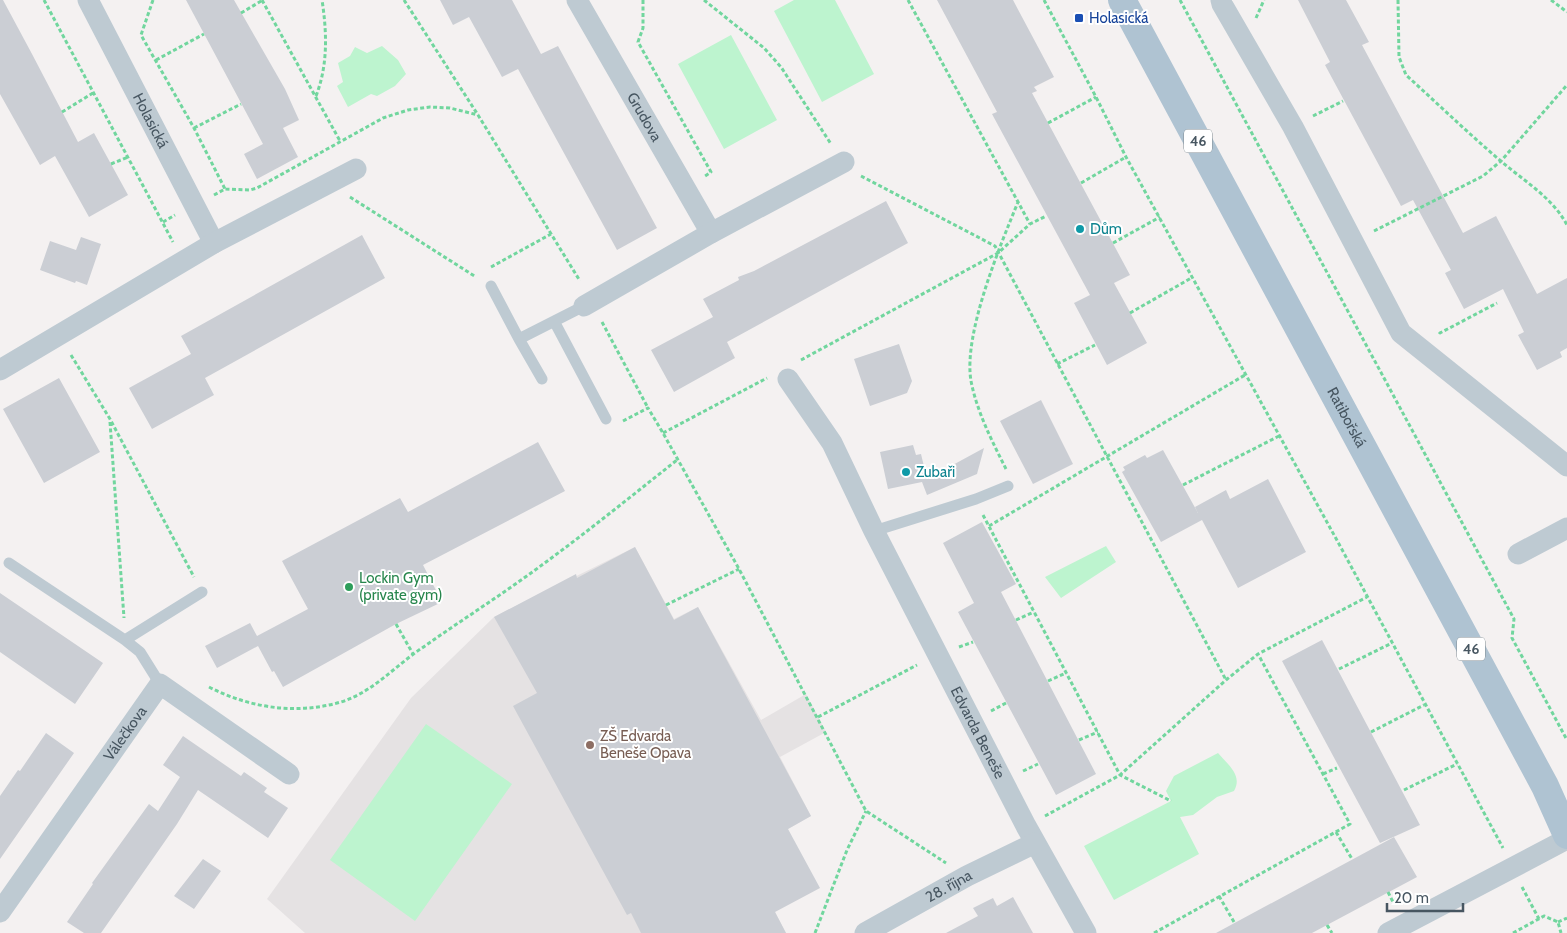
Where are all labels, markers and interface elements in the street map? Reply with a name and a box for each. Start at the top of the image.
place label: Holasická [1089,9,1149,27]
marker: Holasická [1073,12,1085,24]
street label: Grudova [623,89,666,145]
street label: Holasická [129,90,173,152]
road number: 46 [1184,130,1212,152]
place label: Dům [1090,220,1122,238]
marker: Dům [1074,223,1086,235]
street label: Ratibořská [1323,384,1370,451]
place label: Zubaři [916,463,955,481]
marker: Zubaři [900,466,912,478]
place label: Lockin Gym (private gym) [359,569,443,604]
marker: Lockin Gym (private gym) [343,581,355,593]
road number: 46 [1457,638,1485,661]
street label: Edvarda Beneše [947,684,1009,782]
street label: Válečkova [100,702,151,764]
place label: ZŠ Edvarda Beneše Opava [600,726,692,762]
marker: ZŠ Edvarda Beneše Opava [584,739,596,751]
street label: 28. října [923,866,975,906]
scale bar [1387,880,1463,912]
text: 20 m [1394,889,1429,907]

